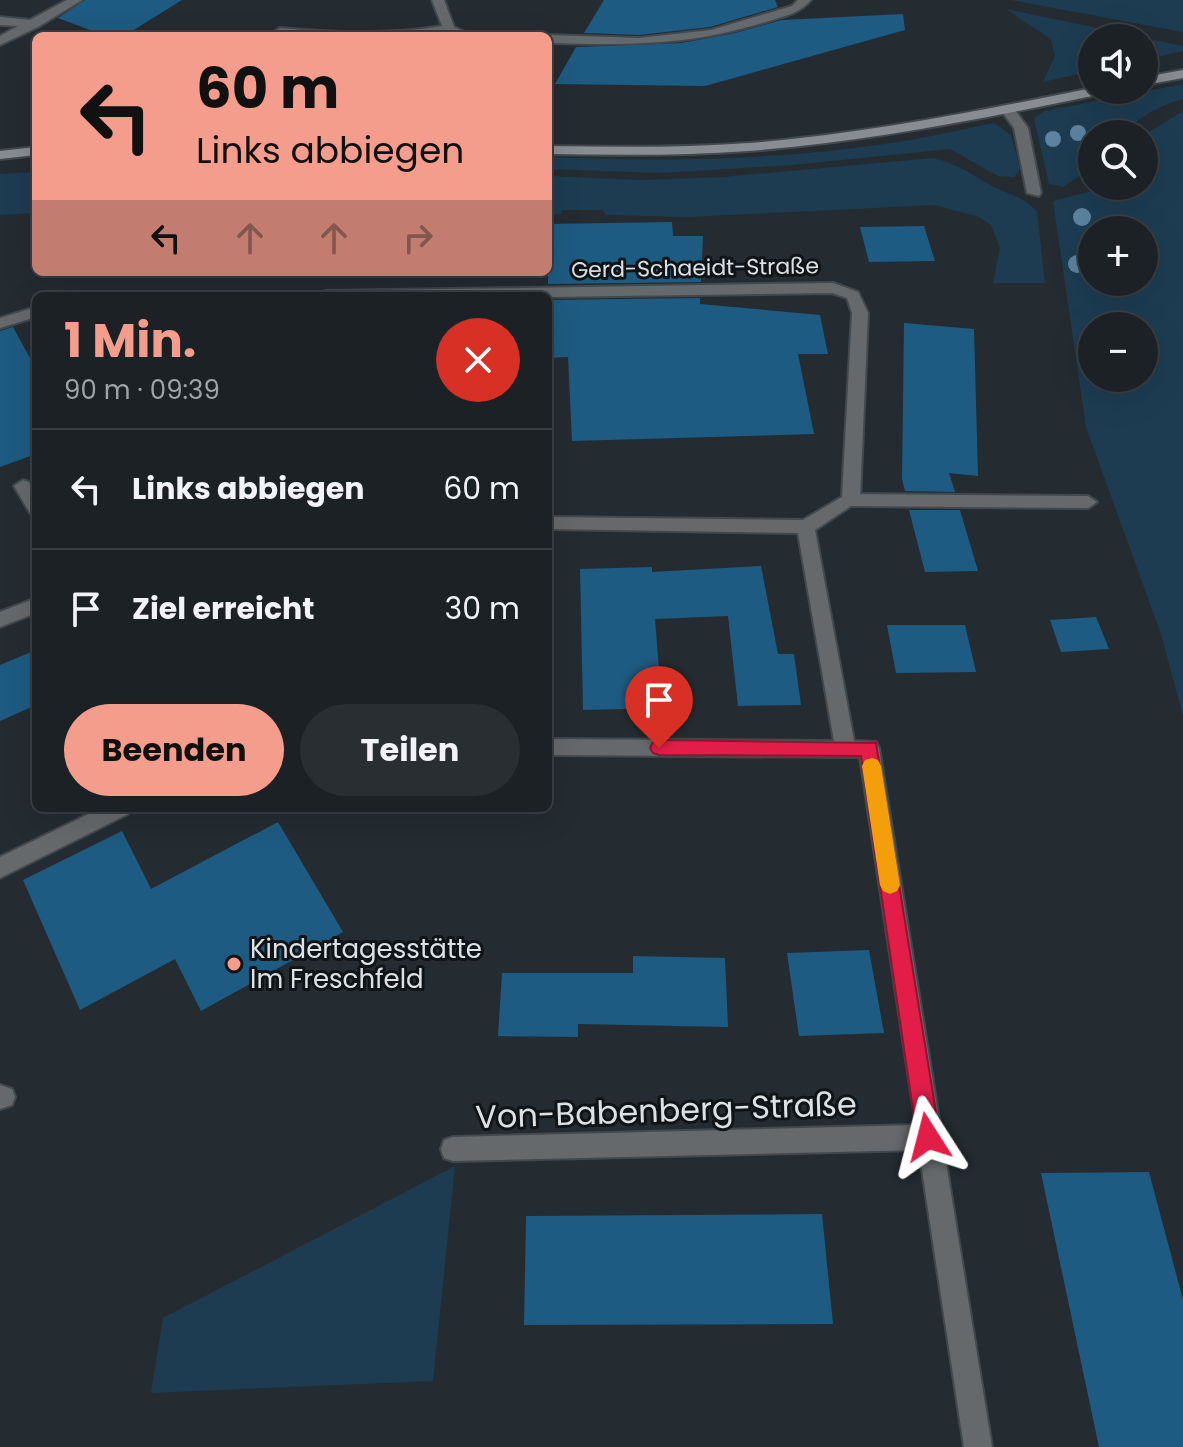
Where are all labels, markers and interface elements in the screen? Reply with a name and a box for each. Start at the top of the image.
map controls [1078,24,1158,392]
button: sound [1078,24,1158,104]
text: 60 m [196,49,339,128]
icon: left [64,64,168,168]
button: search [1078,120,1158,200]
text: Links abbiegen [196,125,464,176]
icon: left [144,216,188,260]
icon: ahead [228,216,272,260]
icon: ahead [312,216,356,260]
icon: right [396,216,440,260]
button: + [1078,216,1158,296]
street label: Gerd-Schaeidt-Straße [571,250,819,286]
text: 1 Min. [64,307,196,374]
button: − [1078,312,1158,392]
button: close [436,318,520,402]
text: 90 m · 09:39 [64,372,220,408]
icon: left [64,467,108,511]
text: Links abbiegen [132,467,365,510]
text: 60 m [443,467,520,510]
icon: arrive [64,587,108,631]
text: Ziel erreicht [132,587,314,630]
text: 30 m [445,587,520,630]
pin [625,666,693,748]
icon: arrive [637,678,681,722]
button: Beenden [64,704,284,796]
button: Teilen [300,704,520,796]
place label: Kindertagesstätte Im Freschfeld [250,931,482,997]
marker: Kindertagesstätte Im Freschfeld [225,955,243,973]
street label: Von-Babenberg-Straße [474,1081,858,1139]
position arrow [886,1095,970,1179]

